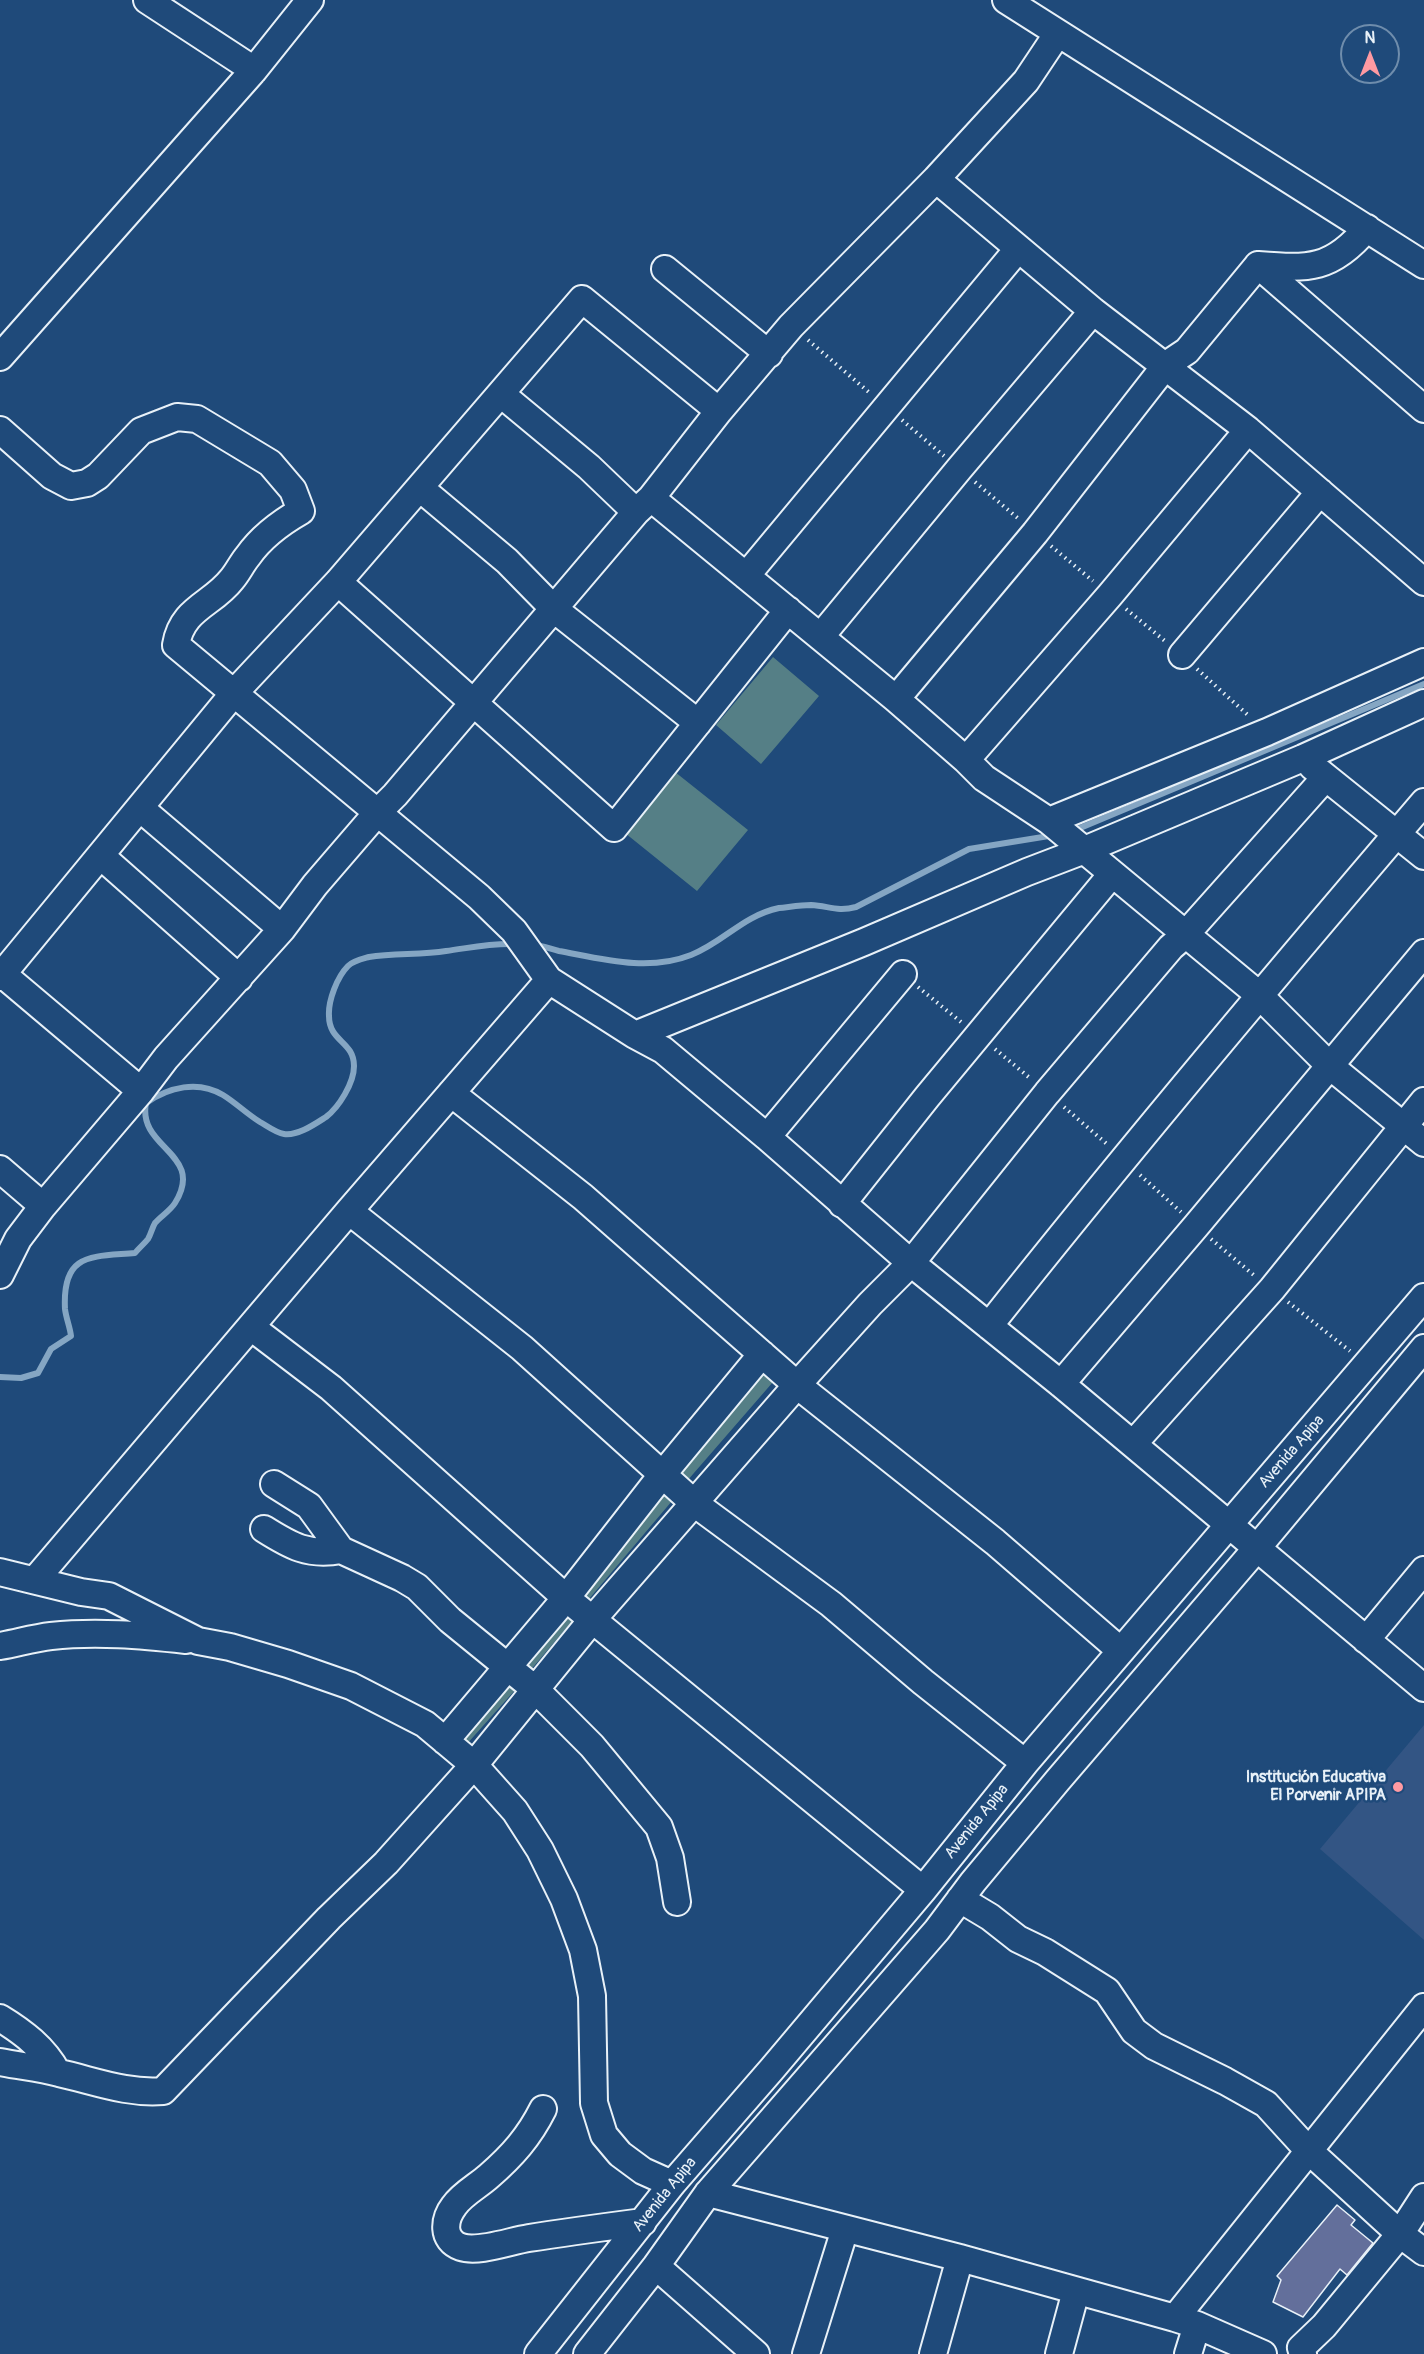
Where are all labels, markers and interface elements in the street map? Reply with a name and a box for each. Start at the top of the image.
north arrow [1340,24,1400,84]
text: N [1365,28,1375,48]
street label: Avenida Apipa [1255,1412,1329,1492]
place label: Institución Educativa El Porvenir APIPA [1246,1768,1386,1806]
marker: Institución Educativa El Porvenir APIPA [1391,1780,1405,1794]
street label: Avenida Apipa [941,1781,1013,1863]
street label: Avenida Apipa [629,2154,701,2236]

